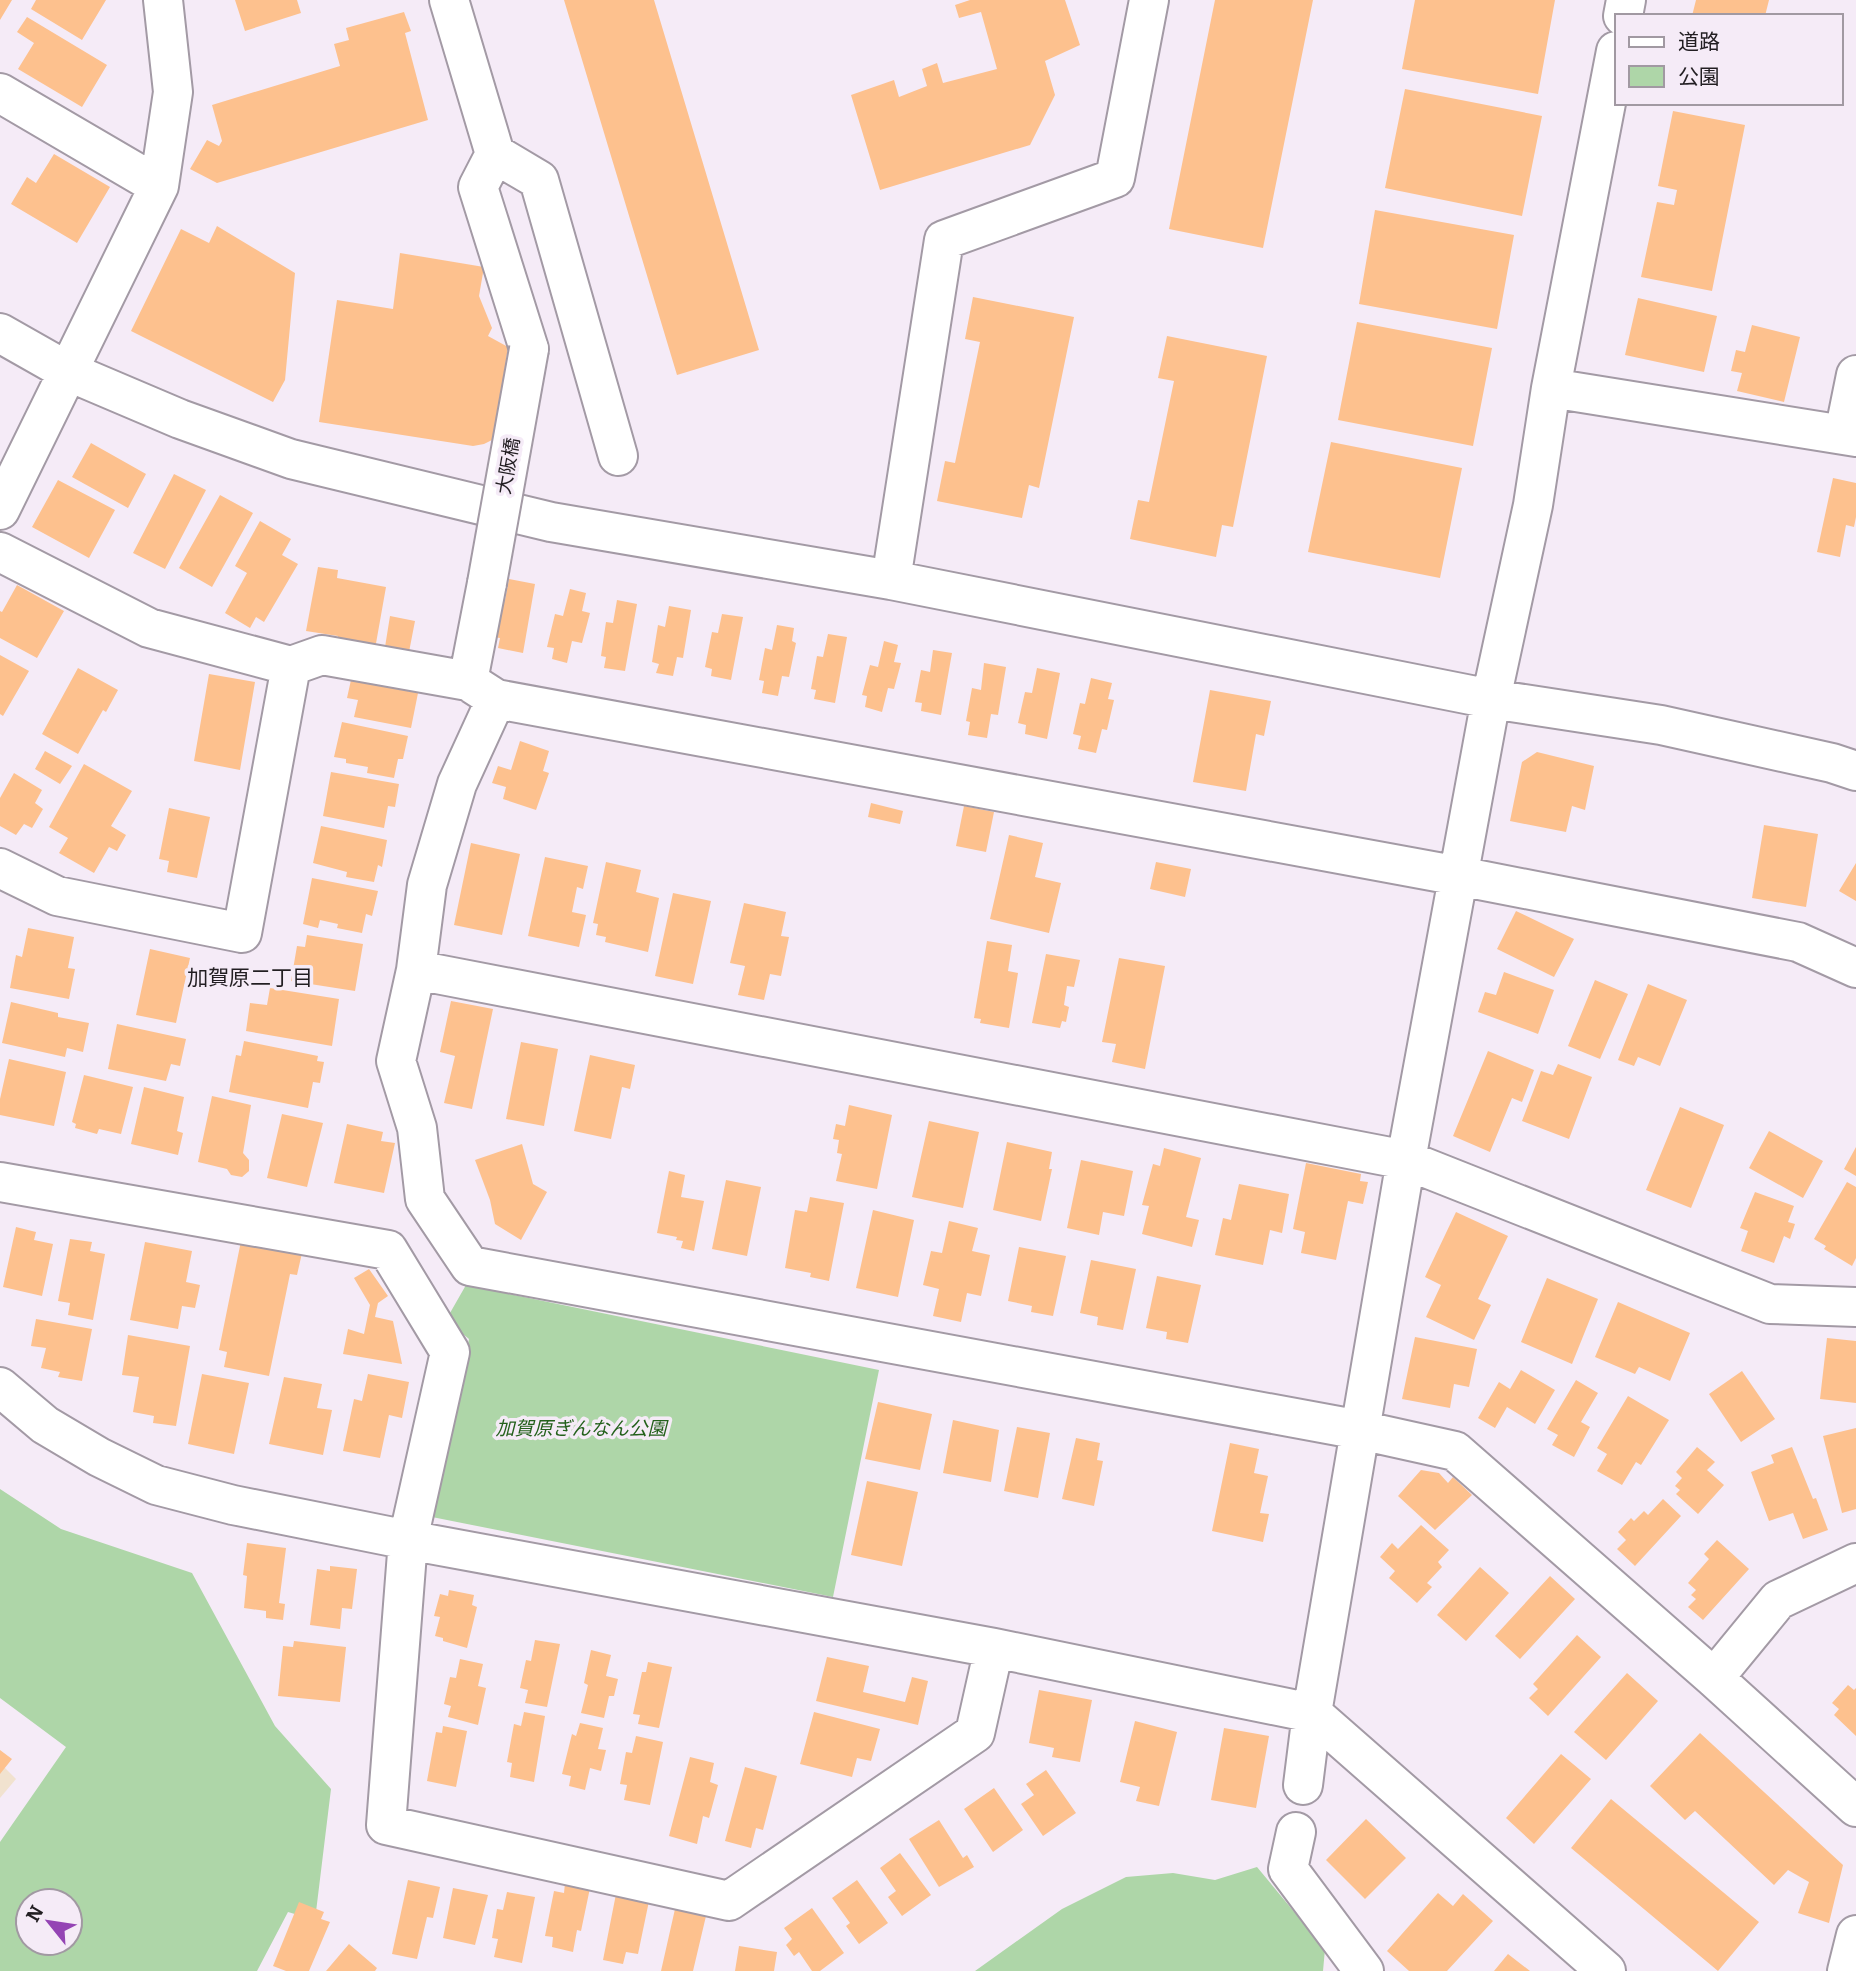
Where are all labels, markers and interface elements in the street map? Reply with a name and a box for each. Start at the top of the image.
legend [1615,14,1842,105]
text: 道路 [1678,29,1720,55]
text: 公園 [1678,64,1720,90]
street label: 大阪橋 [492,436,524,496]
district label: 加賀原二丁目 [187,965,313,991]
park label: 加賀原ぎんなん公園 [495,1417,669,1440]
north arrow [14,1887,84,1957]
text: N [21,1901,49,1926]

